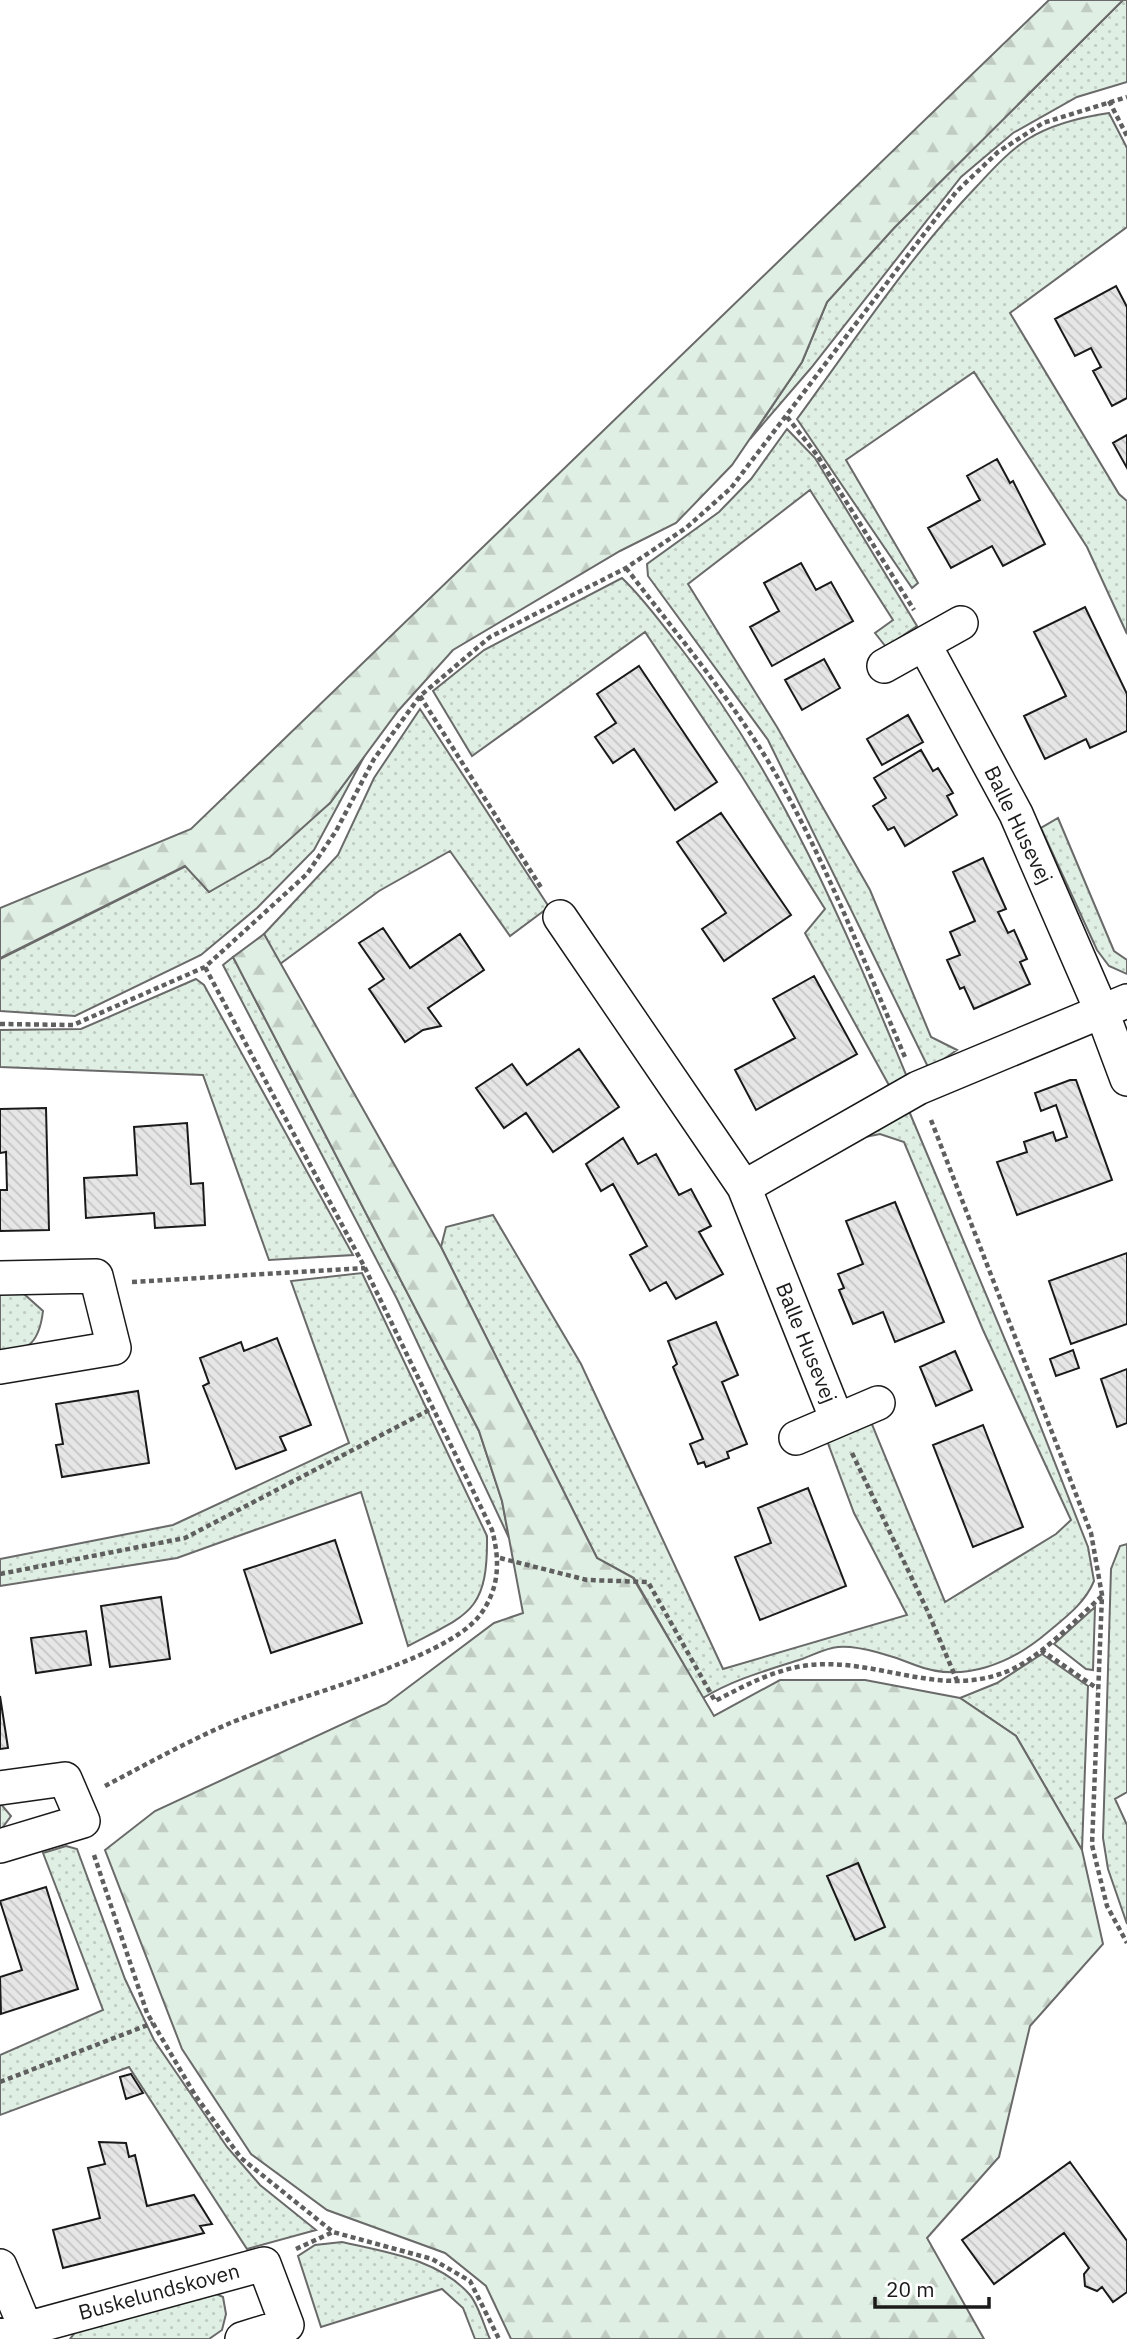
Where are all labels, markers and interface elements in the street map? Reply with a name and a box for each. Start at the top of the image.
street label: Balle Husevej [978,761,1060,888]
street label: Balle Husevej [770,1278,844,1407]
street label: Buskelundskoven [75,2256,243,2326]
scale bar [875,2266,989,2310]
text: 20 m [886,2275,935,2303]

